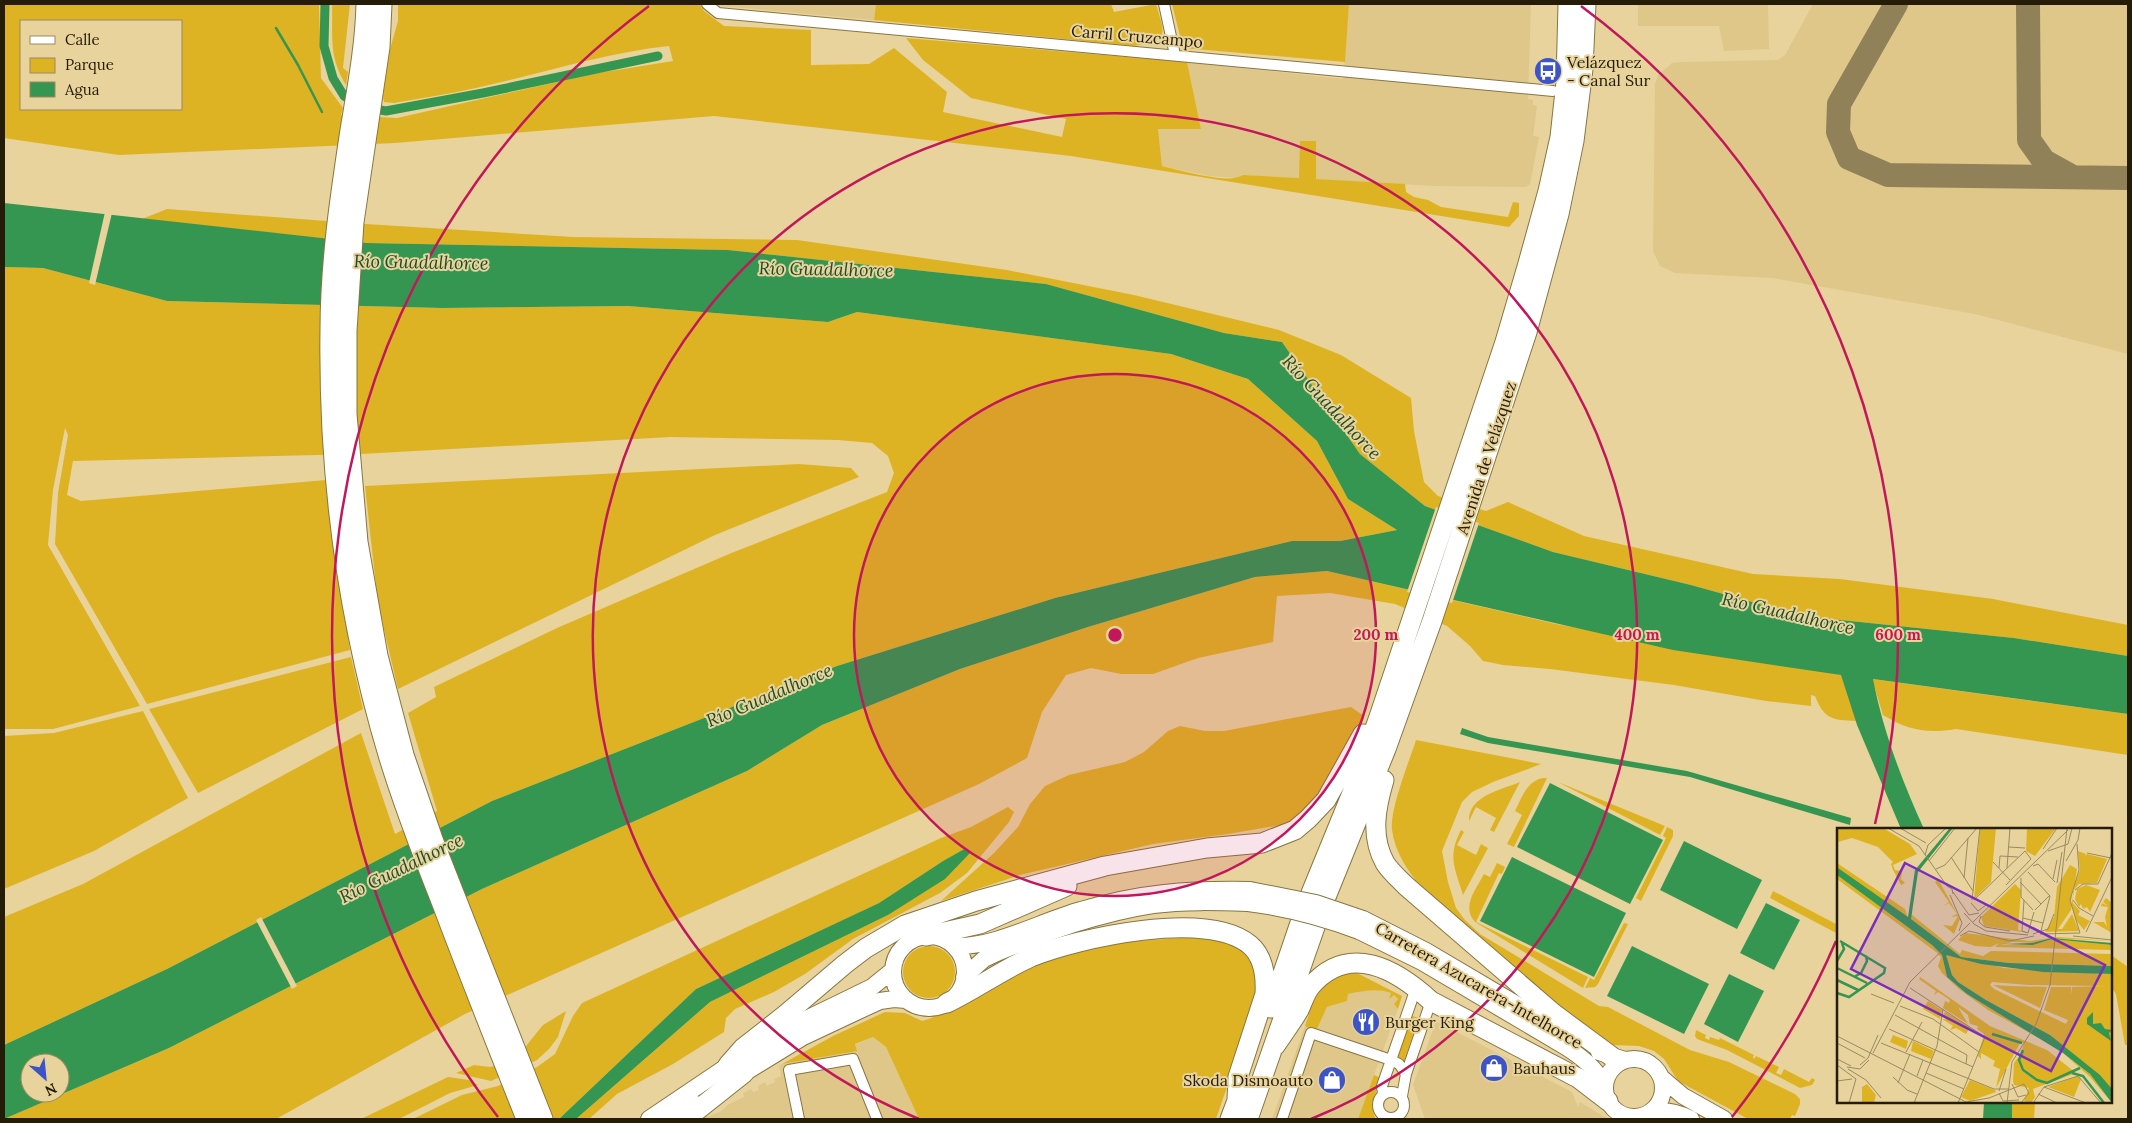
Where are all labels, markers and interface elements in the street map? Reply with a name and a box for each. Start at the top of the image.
legend [20,20,182,110]
street label: Carril Cruzcampo [1070,20,1204,52]
text: Calle [65,30,100,49]
place label: Velázquez - Canal Sur [1566,52,1651,90]
text: Parque [65,55,114,74]
bus stop icon: Velázquez - Canal Sur [1533,56,1563,86]
text: Agua [64,80,100,99]
water label: Río Guadalhorce [353,249,489,275]
water label: Río Guadalhorce [758,256,894,282]
water label: Río Guadalhorce [1278,350,1386,464]
street label: Avenida de Velázquez [1451,379,1520,538]
water label: Río Guadalhorce [1720,587,1856,639]
text: 200 m [1354,625,1399,644]
text: 400 m [1614,625,1660,644]
text: 600 m [1875,625,1921,644]
centre of rings [1106,626,1124,644]
water label: Río Guadalhorce [702,658,836,732]
water label: Río Guadalhorce [335,828,467,908]
inset map [1837,828,2112,1103]
street label: Carretera Azucarera-Intelhorce [1372,917,1586,1053]
restaurant icon: Burger King [1351,1007,1381,1037]
place label: Burger King [1385,1012,1475,1032]
north arrow [20,1053,70,1103]
shop icon: Bauhaus [1479,1053,1509,1083]
place label: Bauhaus [1513,1058,1575,1078]
shop icon: Skoda Dismoauto [1317,1065,1347,1095]
place label: Skoda Dismoauto [1183,1070,1313,1090]
text: N [42,1079,60,1100]

